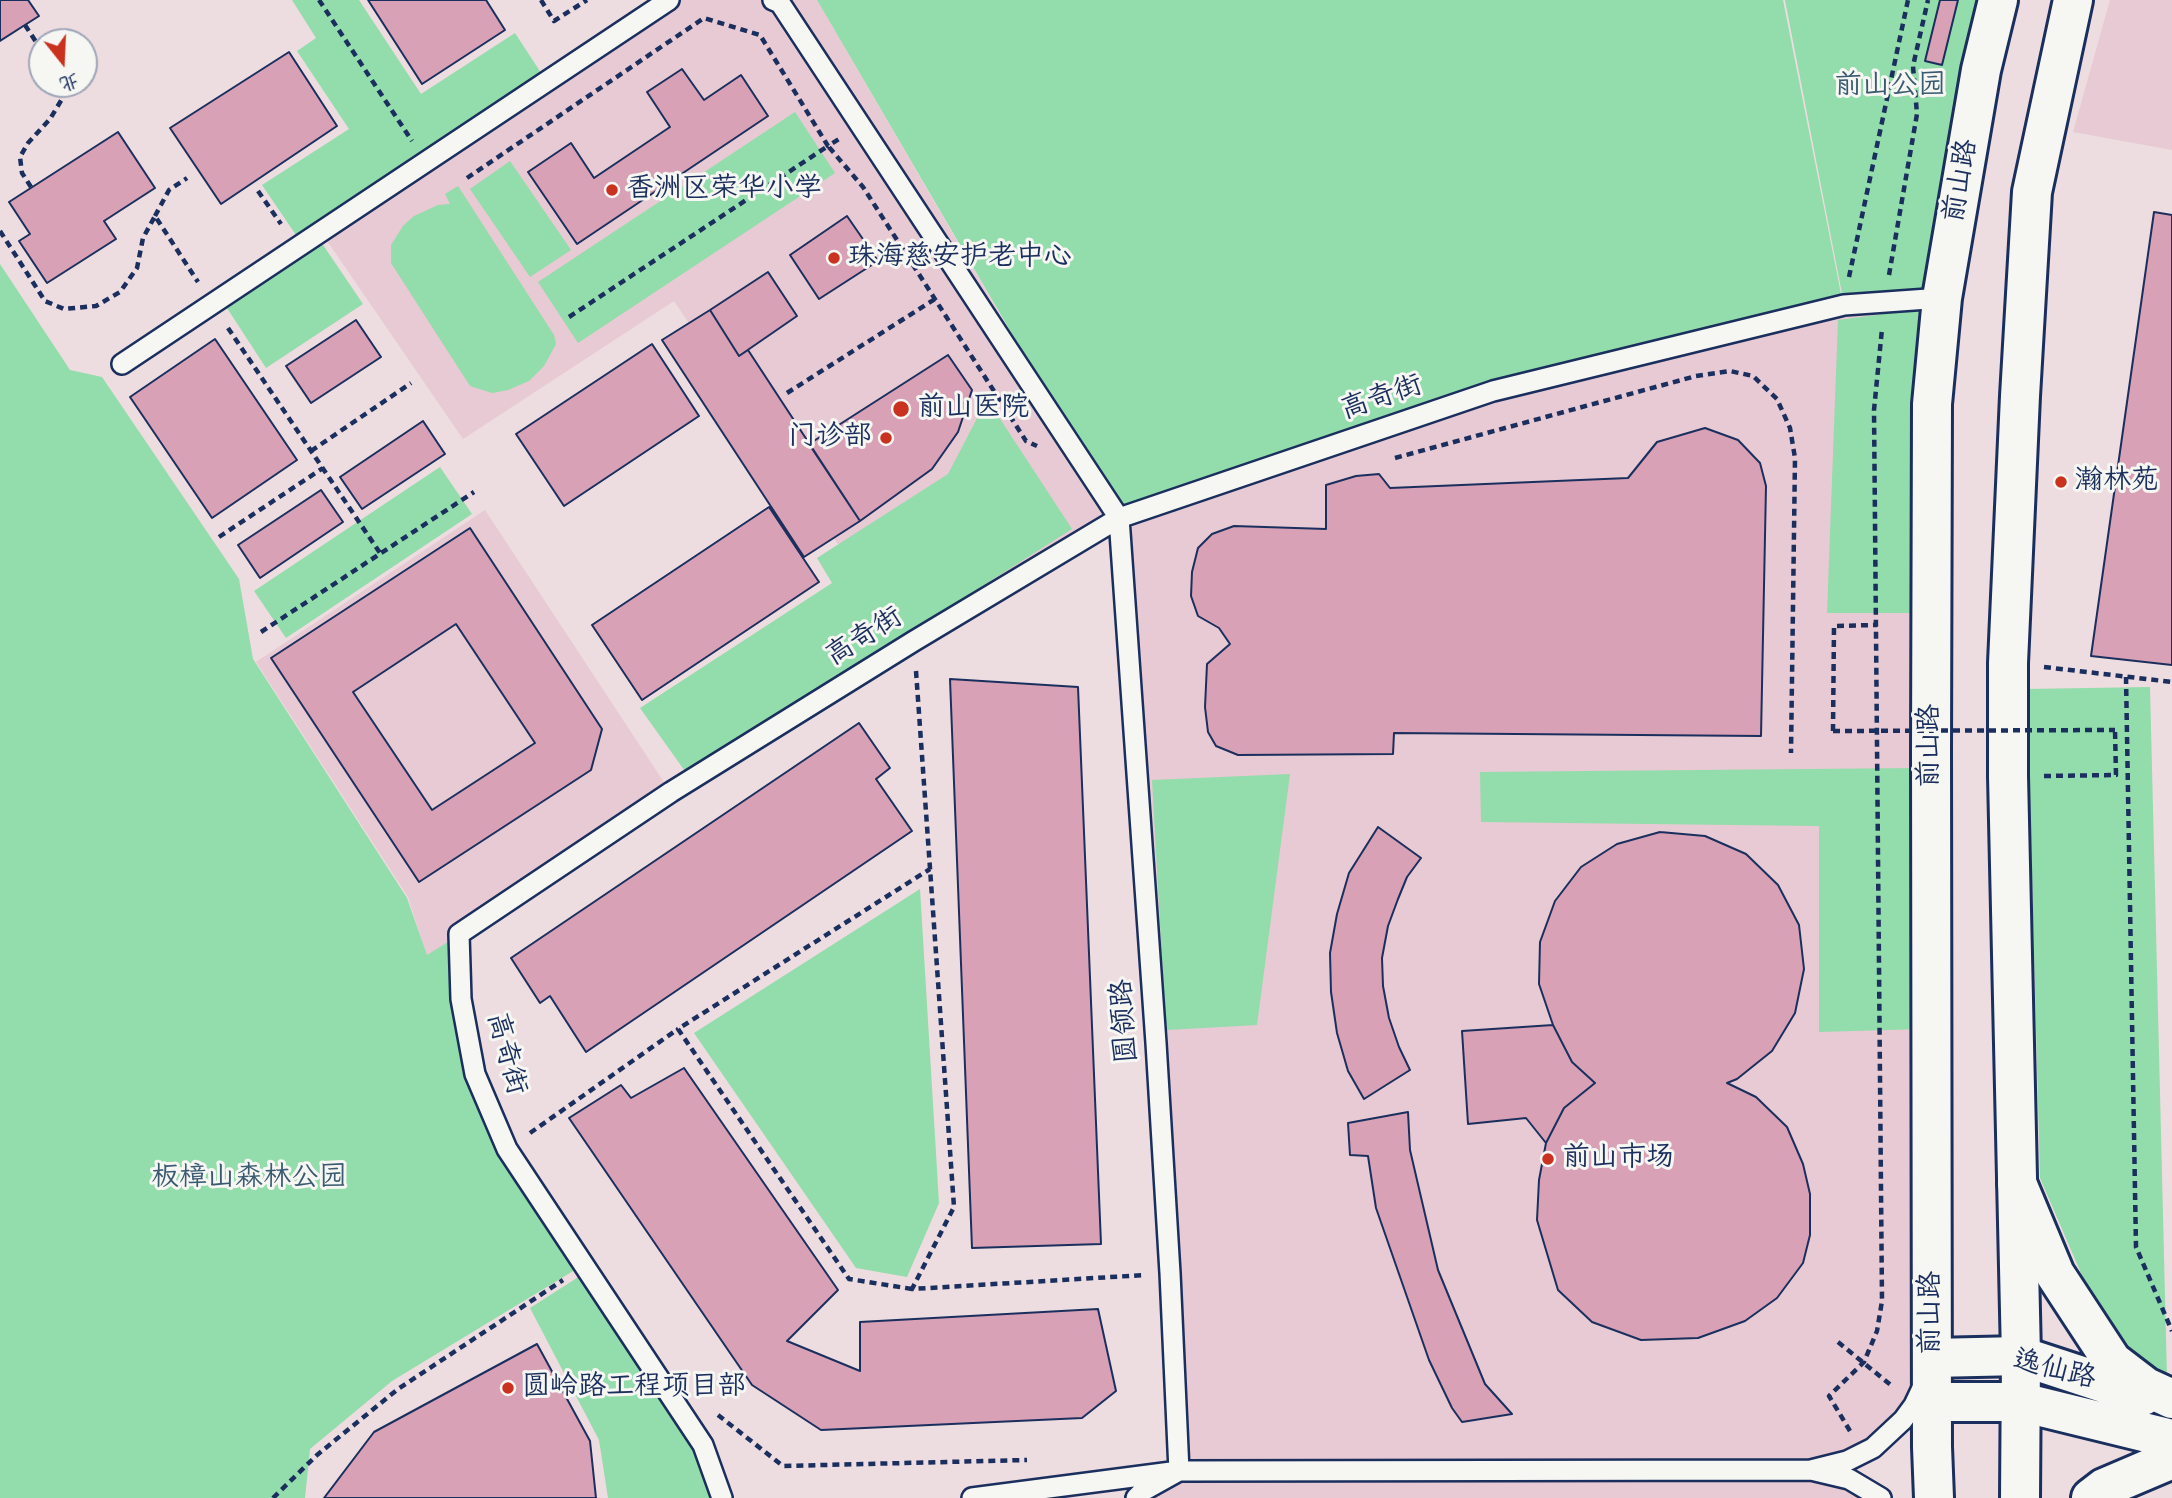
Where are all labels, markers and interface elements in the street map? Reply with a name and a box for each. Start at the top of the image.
north arrow [28,28,98,98]
text: 北 [56,67,82,96]
park label: 前山公园 [1834,70,1946,104]
street label: 前山路 [1938,137,1986,225]
place label: 香洲区荣华小学 [626,173,822,207]
marker: 香洲区荣华小学 [604,182,620,198]
place label: 珠海慈安护老中心 [848,241,1072,275]
marker: 珠海慈安护老中心 [826,250,842,266]
street label: 高奇街 [1337,369,1427,429]
place label: 前山医院 [917,392,1029,426]
marker: 前山医院 [891,399,911,419]
place label: 门诊部 [788,421,872,455]
marker: 门诊部 [878,430,894,446]
place label: 瀚林苑 [2075,465,2159,499]
marker: 瀚林苑 [2053,474,2069,490]
street label: 高奇街 [820,601,910,675]
street label: 前山路 [1914,704,1948,788]
street label: 圆领路 [1106,978,1146,1064]
street label: 高奇街 [478,1009,532,1099]
place label: 前山市场 [1562,1142,1674,1176]
marker: 前山市场 [1540,1151,1556,1167]
park label: 板樟山森林公园 [151,1162,347,1196]
street label: 前山路 [1915,1271,1949,1355]
street label: 逸仙路 [2009,1345,2099,1397]
place label: 圆岭路工程项目部 [522,1371,746,1405]
marker: 圆岭路工程项目部 [500,1380,516,1396]

